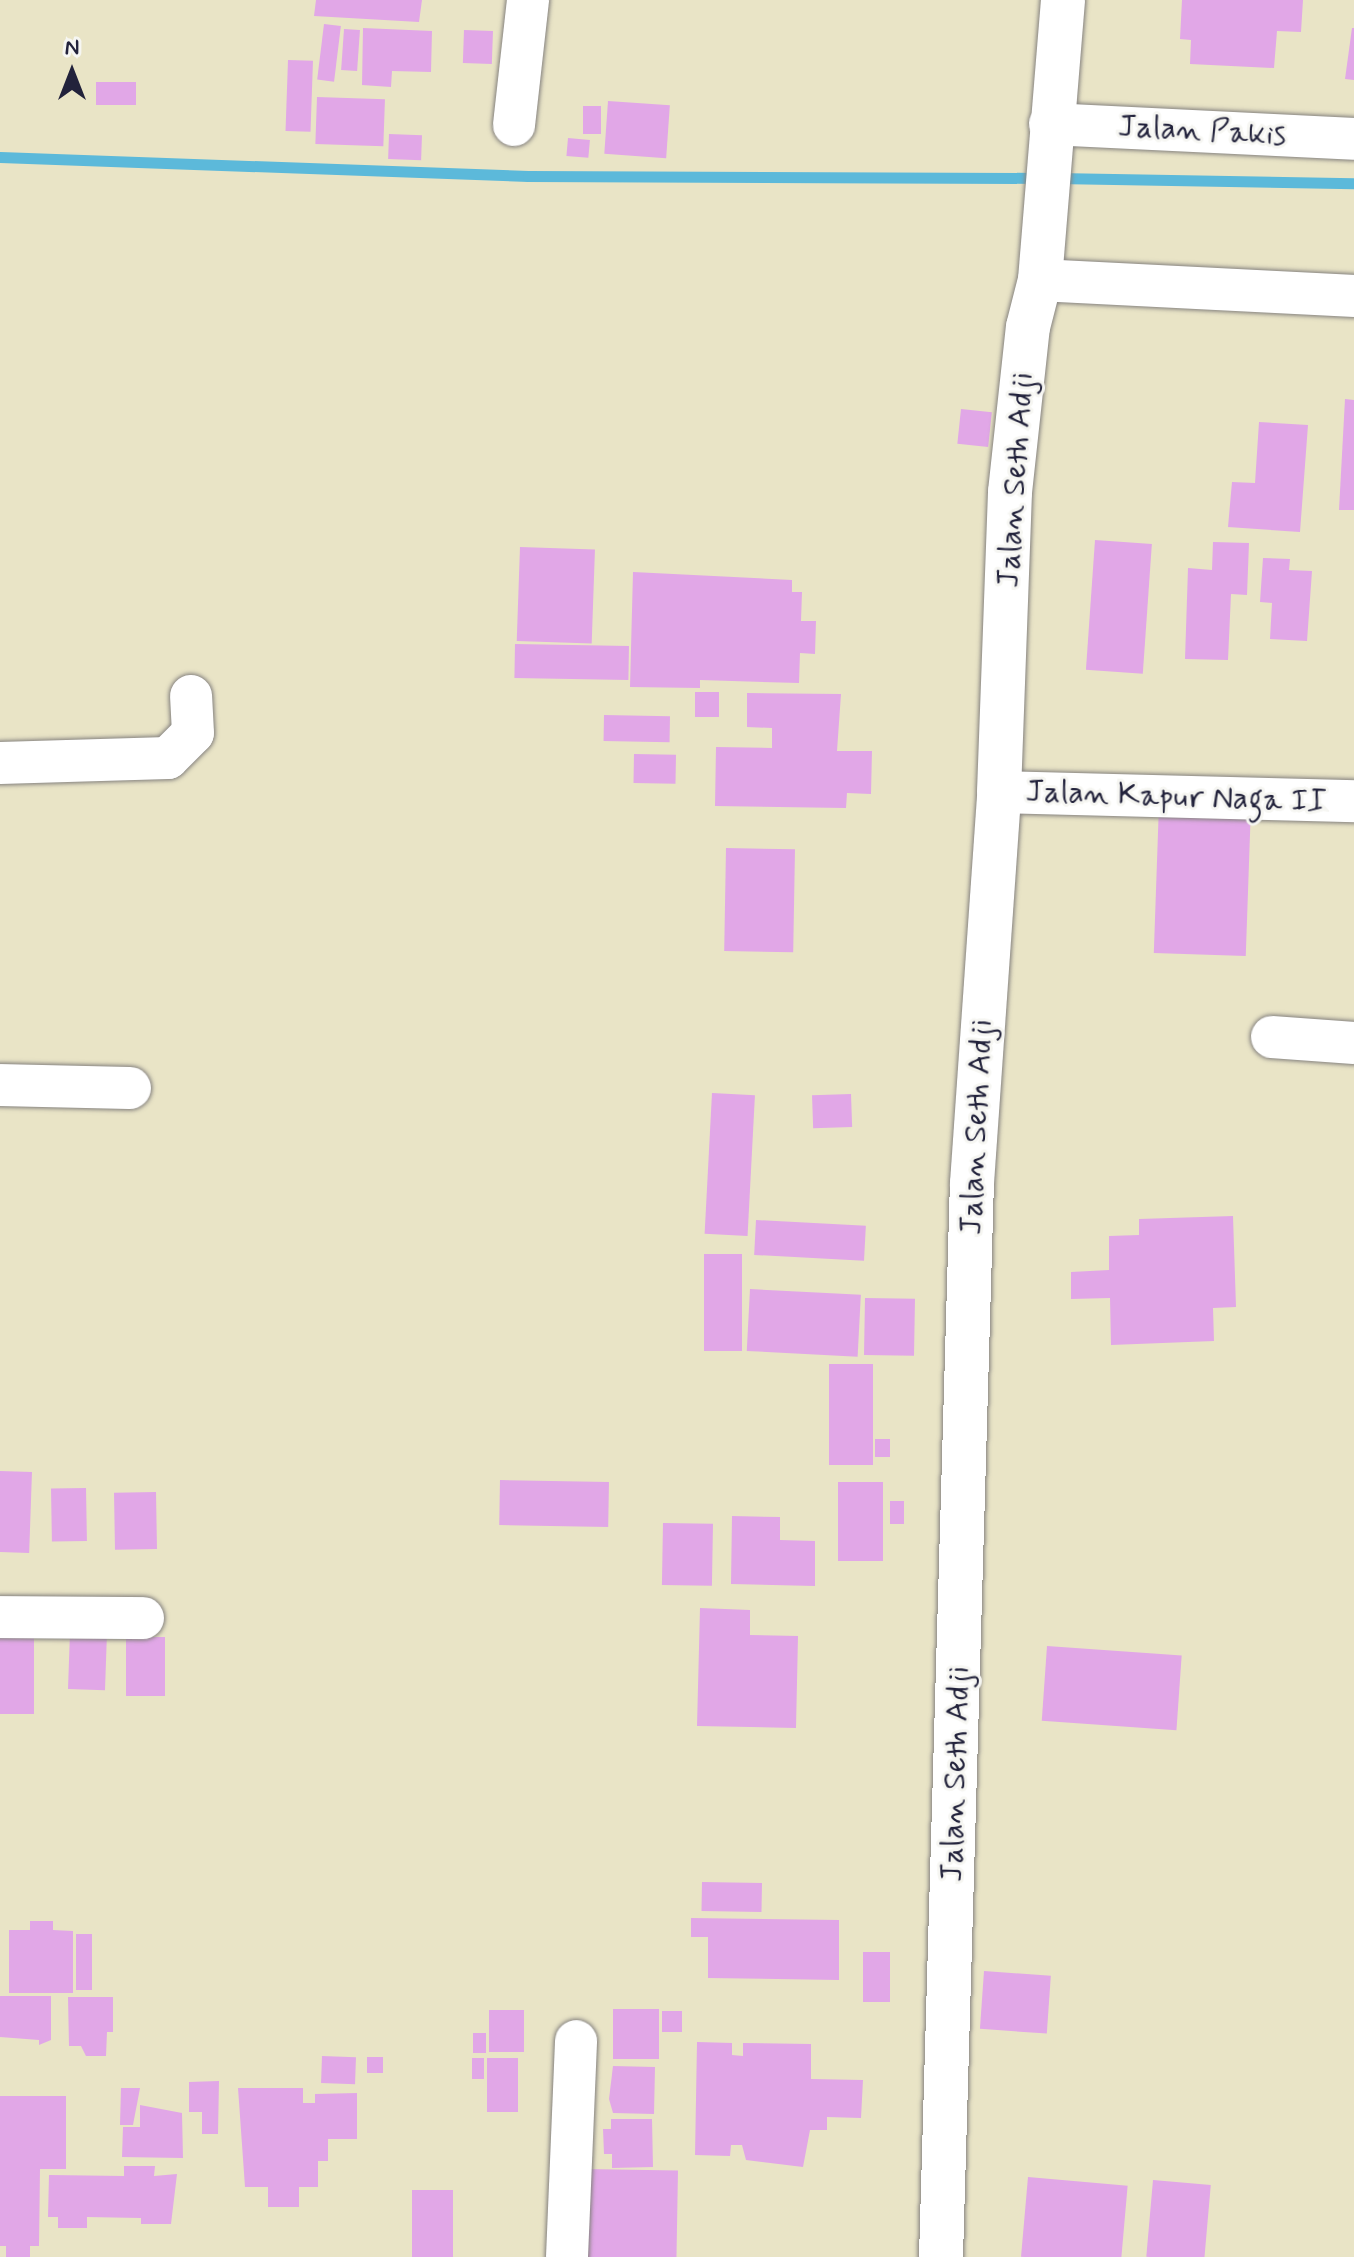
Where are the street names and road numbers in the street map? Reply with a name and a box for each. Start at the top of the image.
street label: Jalan Pakis [1119,108,1285,154]
street label: Jalan Seth Adji [989,371,1043,589]
street label: Jalan Kapur Naga II [1029,773,1323,821]
street label: Jalan Seth Adji [952,1018,1002,1236]
street label: Jalan Seth Adji [933,1665,979,1883]

